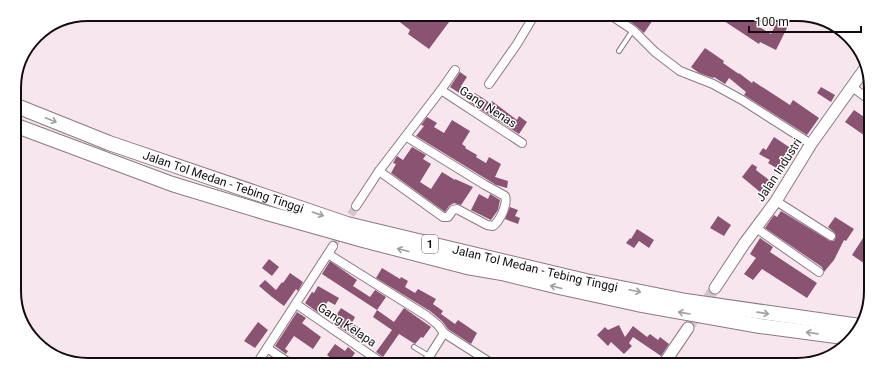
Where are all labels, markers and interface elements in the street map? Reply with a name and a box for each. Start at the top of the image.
scale bar [749,8,861,34]
text: 100 m [755,15,789,29]
street label: Gang Nenas [457,83,519,131]
one-way arrow [44,116,56,124]
street label: Jalan Industri [753,136,805,204]
street label: Jalan Tol Medan - Tebing Tinggi [141,148,306,216]
one-way arrow [312,211,325,218]
road number: 1 [422,235,438,253]
street label: Jalan Tol Medan - Tebing Tinggi [451,242,619,294]
one-way arrow [396,246,409,254]
one-way arrow [550,282,563,290]
one-way arrow [628,287,641,295]
street label: Gang Kelapa [315,300,379,350]
one-way arrow [677,309,690,317]
one-way arrow [756,309,769,317]
one-way arrow [806,329,819,337]

